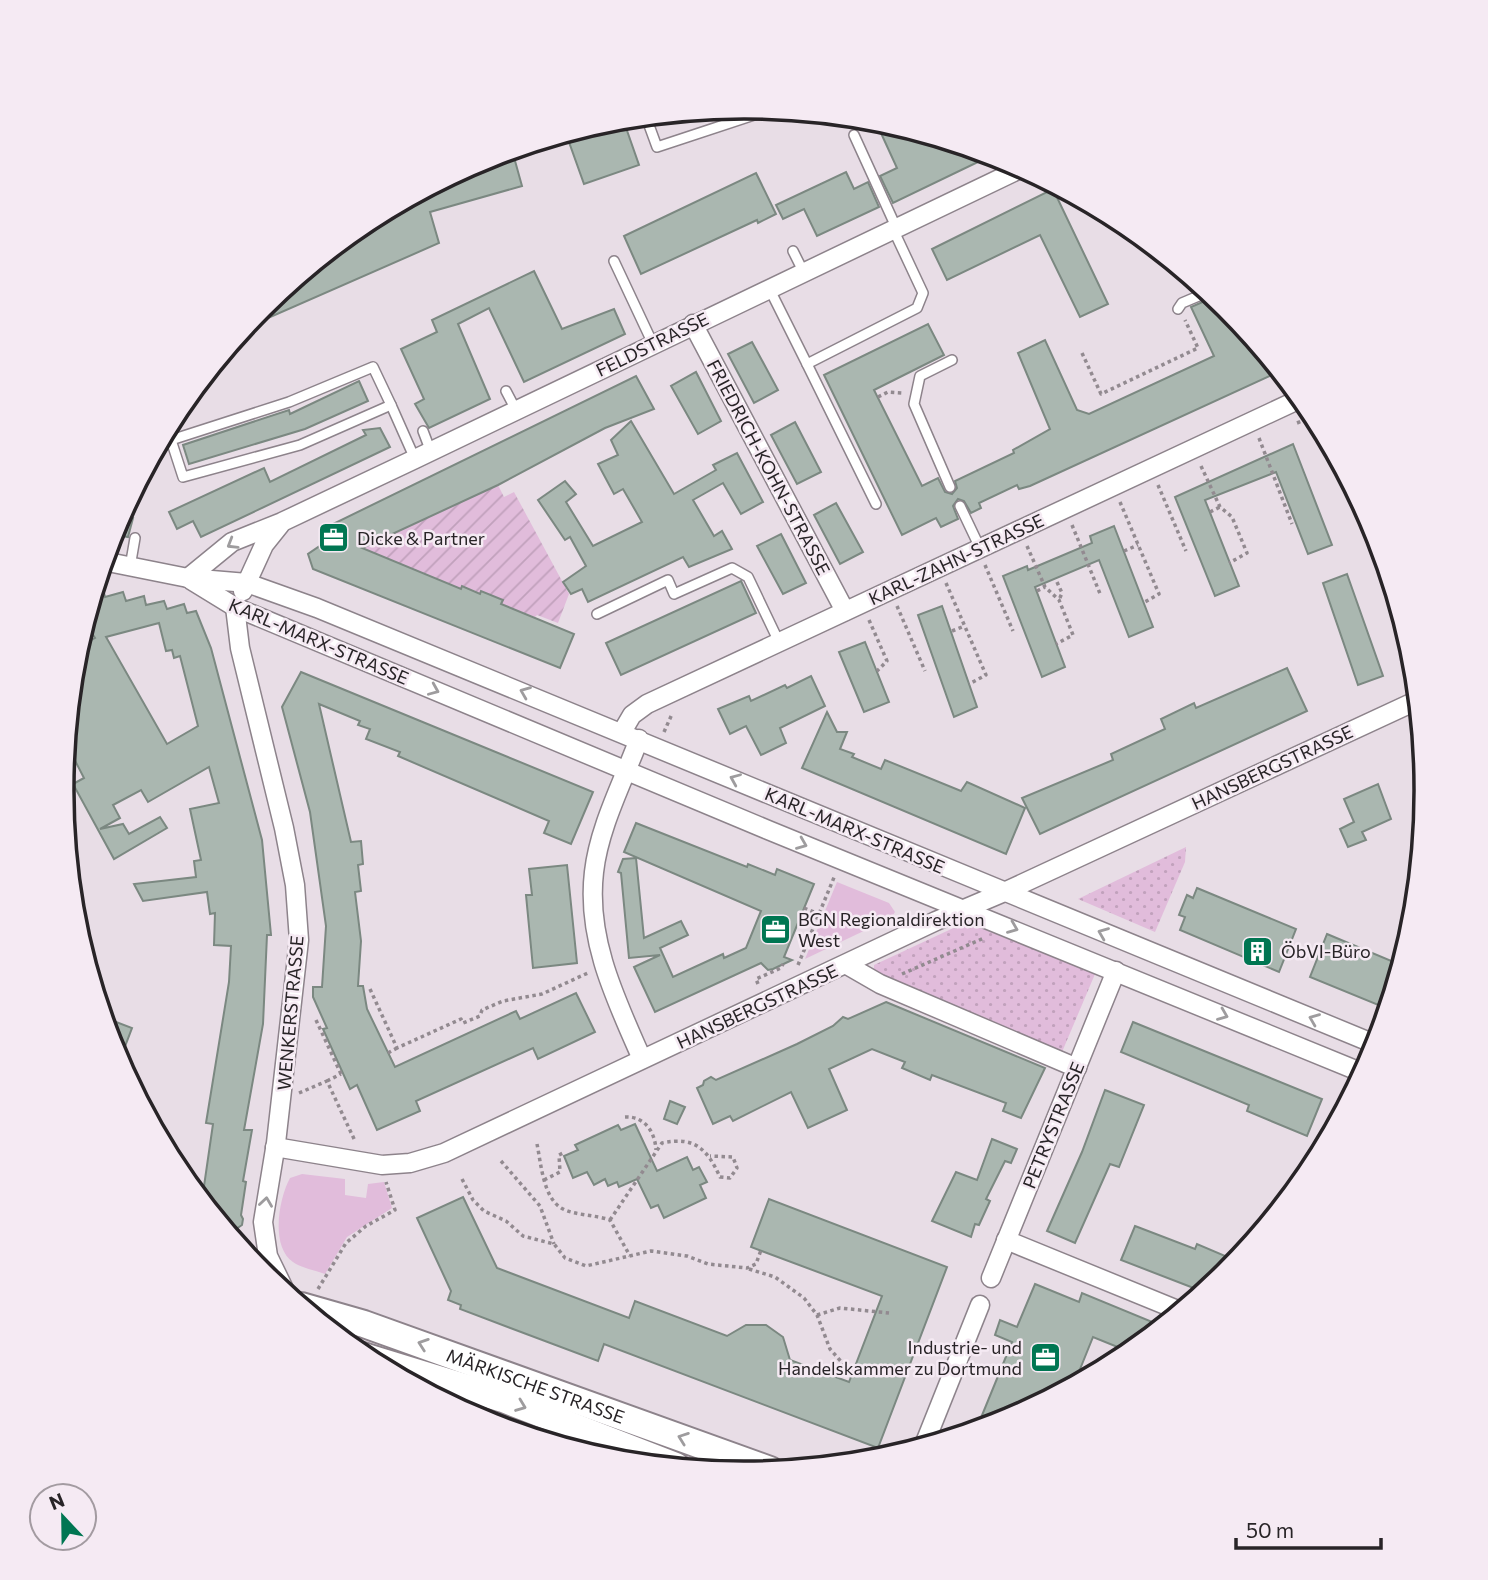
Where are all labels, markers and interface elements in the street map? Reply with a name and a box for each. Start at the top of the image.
street label: FELDSTRASSE [592,307,712,381]
street label: FRIEDRICH-KOHN-STRASSE [703,356,835,578]
street label: KARL-ZAHN-STRASSE [865,509,1047,609]
office icon: Dicke & Partner [317,521,351,555]
place label: Dicke & Partner [357,527,485,549]
one-way arrow [226,536,239,549]
street label: KARL-MARX-STRASSE [226,593,412,689]
one-way arrow [427,682,439,696]
one-way arrow [519,687,531,701]
street label: HANSBERGSTRASSE [1188,720,1356,814]
one-way arrow [730,773,742,787]
street label: KARL-MARX-STRASSE [762,782,948,878]
one-way arrow [795,836,807,850]
place label: BGN Regionaldirektion West [798,908,984,951]
office icon: BGN Regionaldirektion West [758,912,792,946]
one-way arrow [1006,920,1018,934]
one-way arrow [1098,927,1110,941]
building icon: ÖbVI-Büro [1241,934,1275,968]
street label: WENKERSTRASSE [272,935,308,1091]
place label: ÖbVI-Büro [1281,940,1371,962]
street label: HANSBERGSTRASSE [673,959,841,1053]
one-way arrow [1217,1007,1229,1021]
one-way arrow [1308,1013,1321,1027]
street label: PETRYSTRASSE [1018,1058,1088,1192]
one-way arrow [258,1196,273,1208]
place label: Industrie- und Handelskammer zu Dortmund [778,1336,1022,1379]
one-way arrow [418,1338,430,1352]
office icon: Industrie- und Handelskammer zu Dortmund [1028,1340,1062,1374]
street label: MÄRKISCHE STRASSE [444,1344,628,1428]
one-way arrow [514,1397,526,1411]
one-way arrow [678,1432,690,1446]
north arrow [28,1482,98,1552]
text: N [46,1487,67,1514]
scale bar [1236,1506,1381,1550]
text: 50 m [1246,1517,1294,1542]

